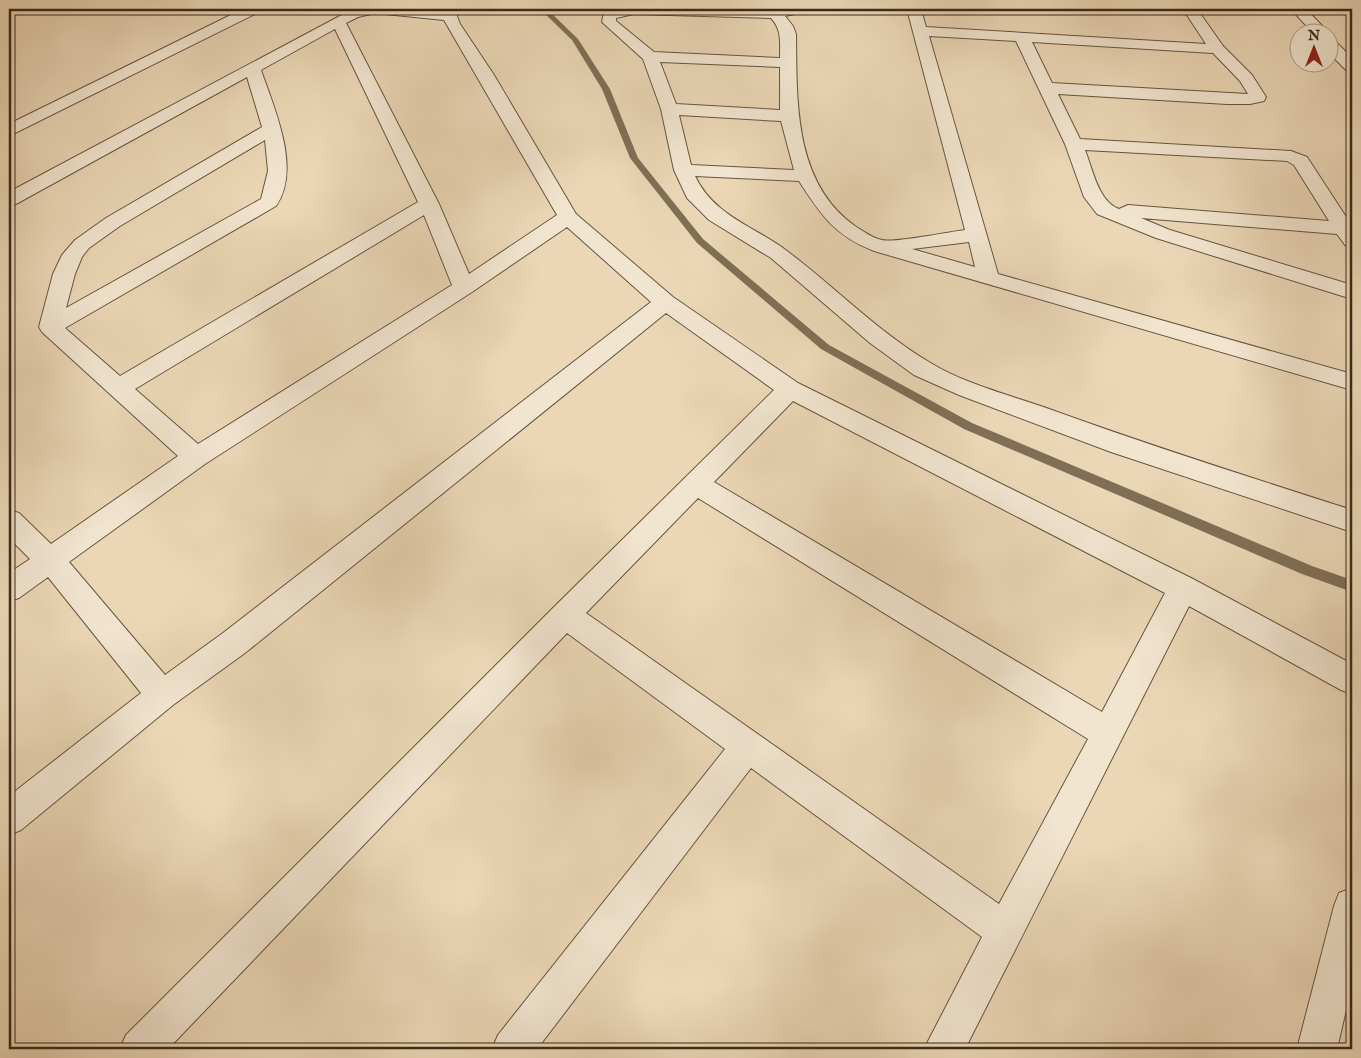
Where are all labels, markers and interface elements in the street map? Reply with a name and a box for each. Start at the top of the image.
north arrow [1288,22,1338,72]
text: N [1307,27,1320,45]

